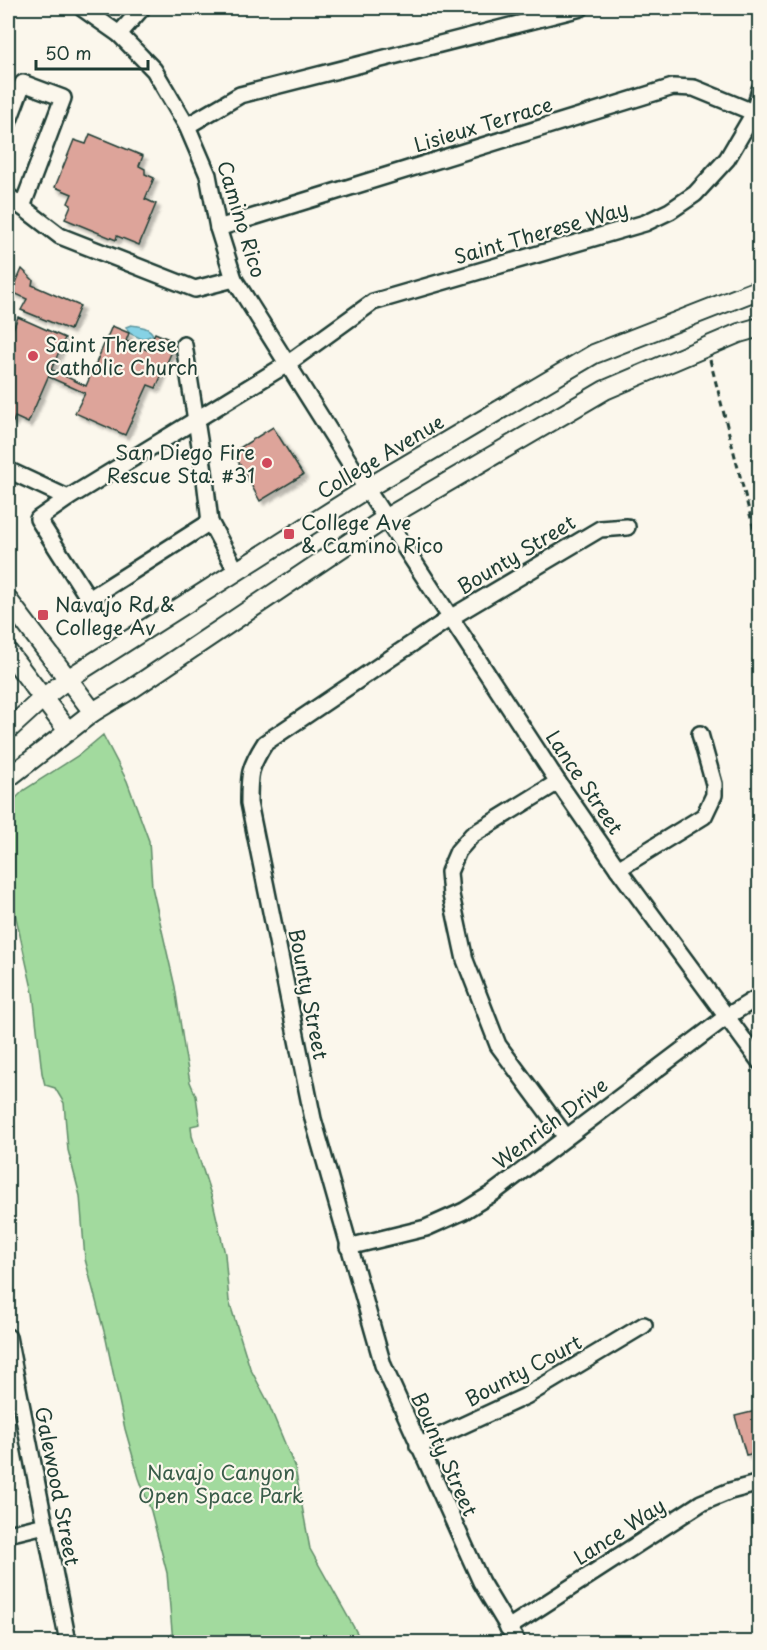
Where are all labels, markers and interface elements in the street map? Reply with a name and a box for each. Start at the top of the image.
scale bar [36,33,148,71]
text: 50 m [45,39,92,66]
street label: Lisieux Terrace [410,89,556,159]
street label: Camino Rico [210,157,274,281]
street label: Saint Therese Way [450,193,632,271]
place label: Saint Therese Catholic Church [45,329,198,382]
marker: Saint Therese Catholic Church [26,349,40,363]
street label: College Avenue [311,406,449,506]
place label: San Diego Fire Rescue Sta. #31 [107,437,255,490]
marker: San Diego Fire Rescue Sta. #31 [260,456,274,470]
place label: College Ave & Camino Rico [301,507,443,560]
street label: Bounty Street [451,507,581,601]
marker: College Ave & Camino Rico [282,527,296,541]
place label: Navajo Rd & College Av [55,589,175,642]
marker: Navajo Rd & College Av [36,608,50,622]
street label: Lance Street [539,724,631,840]
street label: Bounty Street [282,926,336,1062]
street label: Wenrich Drive [486,1070,614,1176]
street label: Bounty Court [459,1327,587,1413]
street label: Bounty Street [404,1387,486,1521]
street label: Galewood Street [28,1404,88,1568]
park label: Navajo Canyon Open Space Park [138,1457,304,1510]
street label: Lance Way [567,1490,671,1572]

